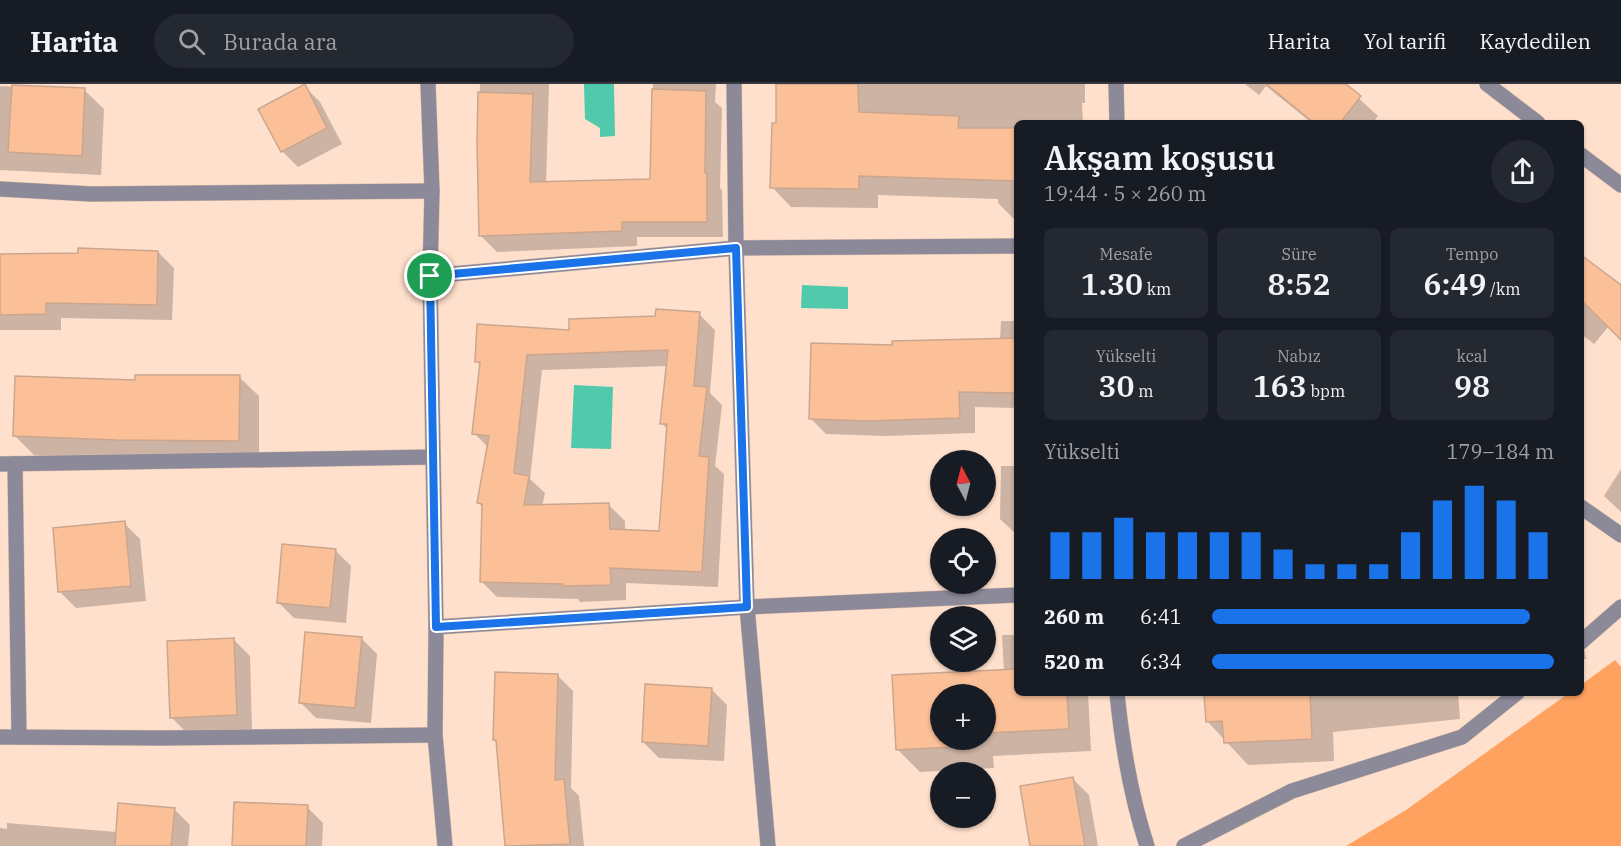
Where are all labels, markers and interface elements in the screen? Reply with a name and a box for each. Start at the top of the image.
search box [154,14,574,68]
text: Harita [30,23,118,60]
icon: search [175,25,208,58]
text: Burada ara [223,27,338,56]
text: Harita [1268,27,1331,55]
text: Yol tarifi [1364,27,1447,55]
text: Kaydedilen [1480,27,1591,55]
text: Akşam koşusu [1044,136,1275,179]
button: share [1491,140,1554,203]
text: 19:44 · 5 × 260 m [1044,180,1207,207]
text: Mesafe [1100,244,1152,264]
text: Süre [1282,244,1316,264]
text: Tempo [1446,244,1498,264]
pin [404,250,455,301]
icon: arrive [413,259,446,292]
text: 1.30 [1081,264,1143,303]
text: 8:52 [1268,264,1330,303]
text: 6:49 [1423,264,1486,303]
text: km [1143,279,1171,299]
text: /km [1486,279,1521,299]
text: Yükselti [1096,346,1156,366]
text: Nabız [1277,346,1321,366]
text: kcal [1457,346,1487,366]
text: 30 [1099,366,1135,405]
text: 163 [1253,366,1307,405]
text: 98 [1454,366,1490,405]
text: m [1135,381,1153,401]
text: bpm [1307,381,1345,401]
text: Yükselti [1044,438,1120,465]
text: 179–184 m [1447,438,1554,465]
north arrow [930,450,996,516]
map controls [930,450,996,828]
button: locate [930,528,996,594]
text: 260 m [1044,603,1104,630]
text: 6:41 [1140,603,1182,630]
button: layers [930,606,996,672]
text: 520 m [1044,648,1104,675]
text: 6:34 [1140,648,1182,675]
button: + [930,684,996,750]
button: − [930,762,996,828]

